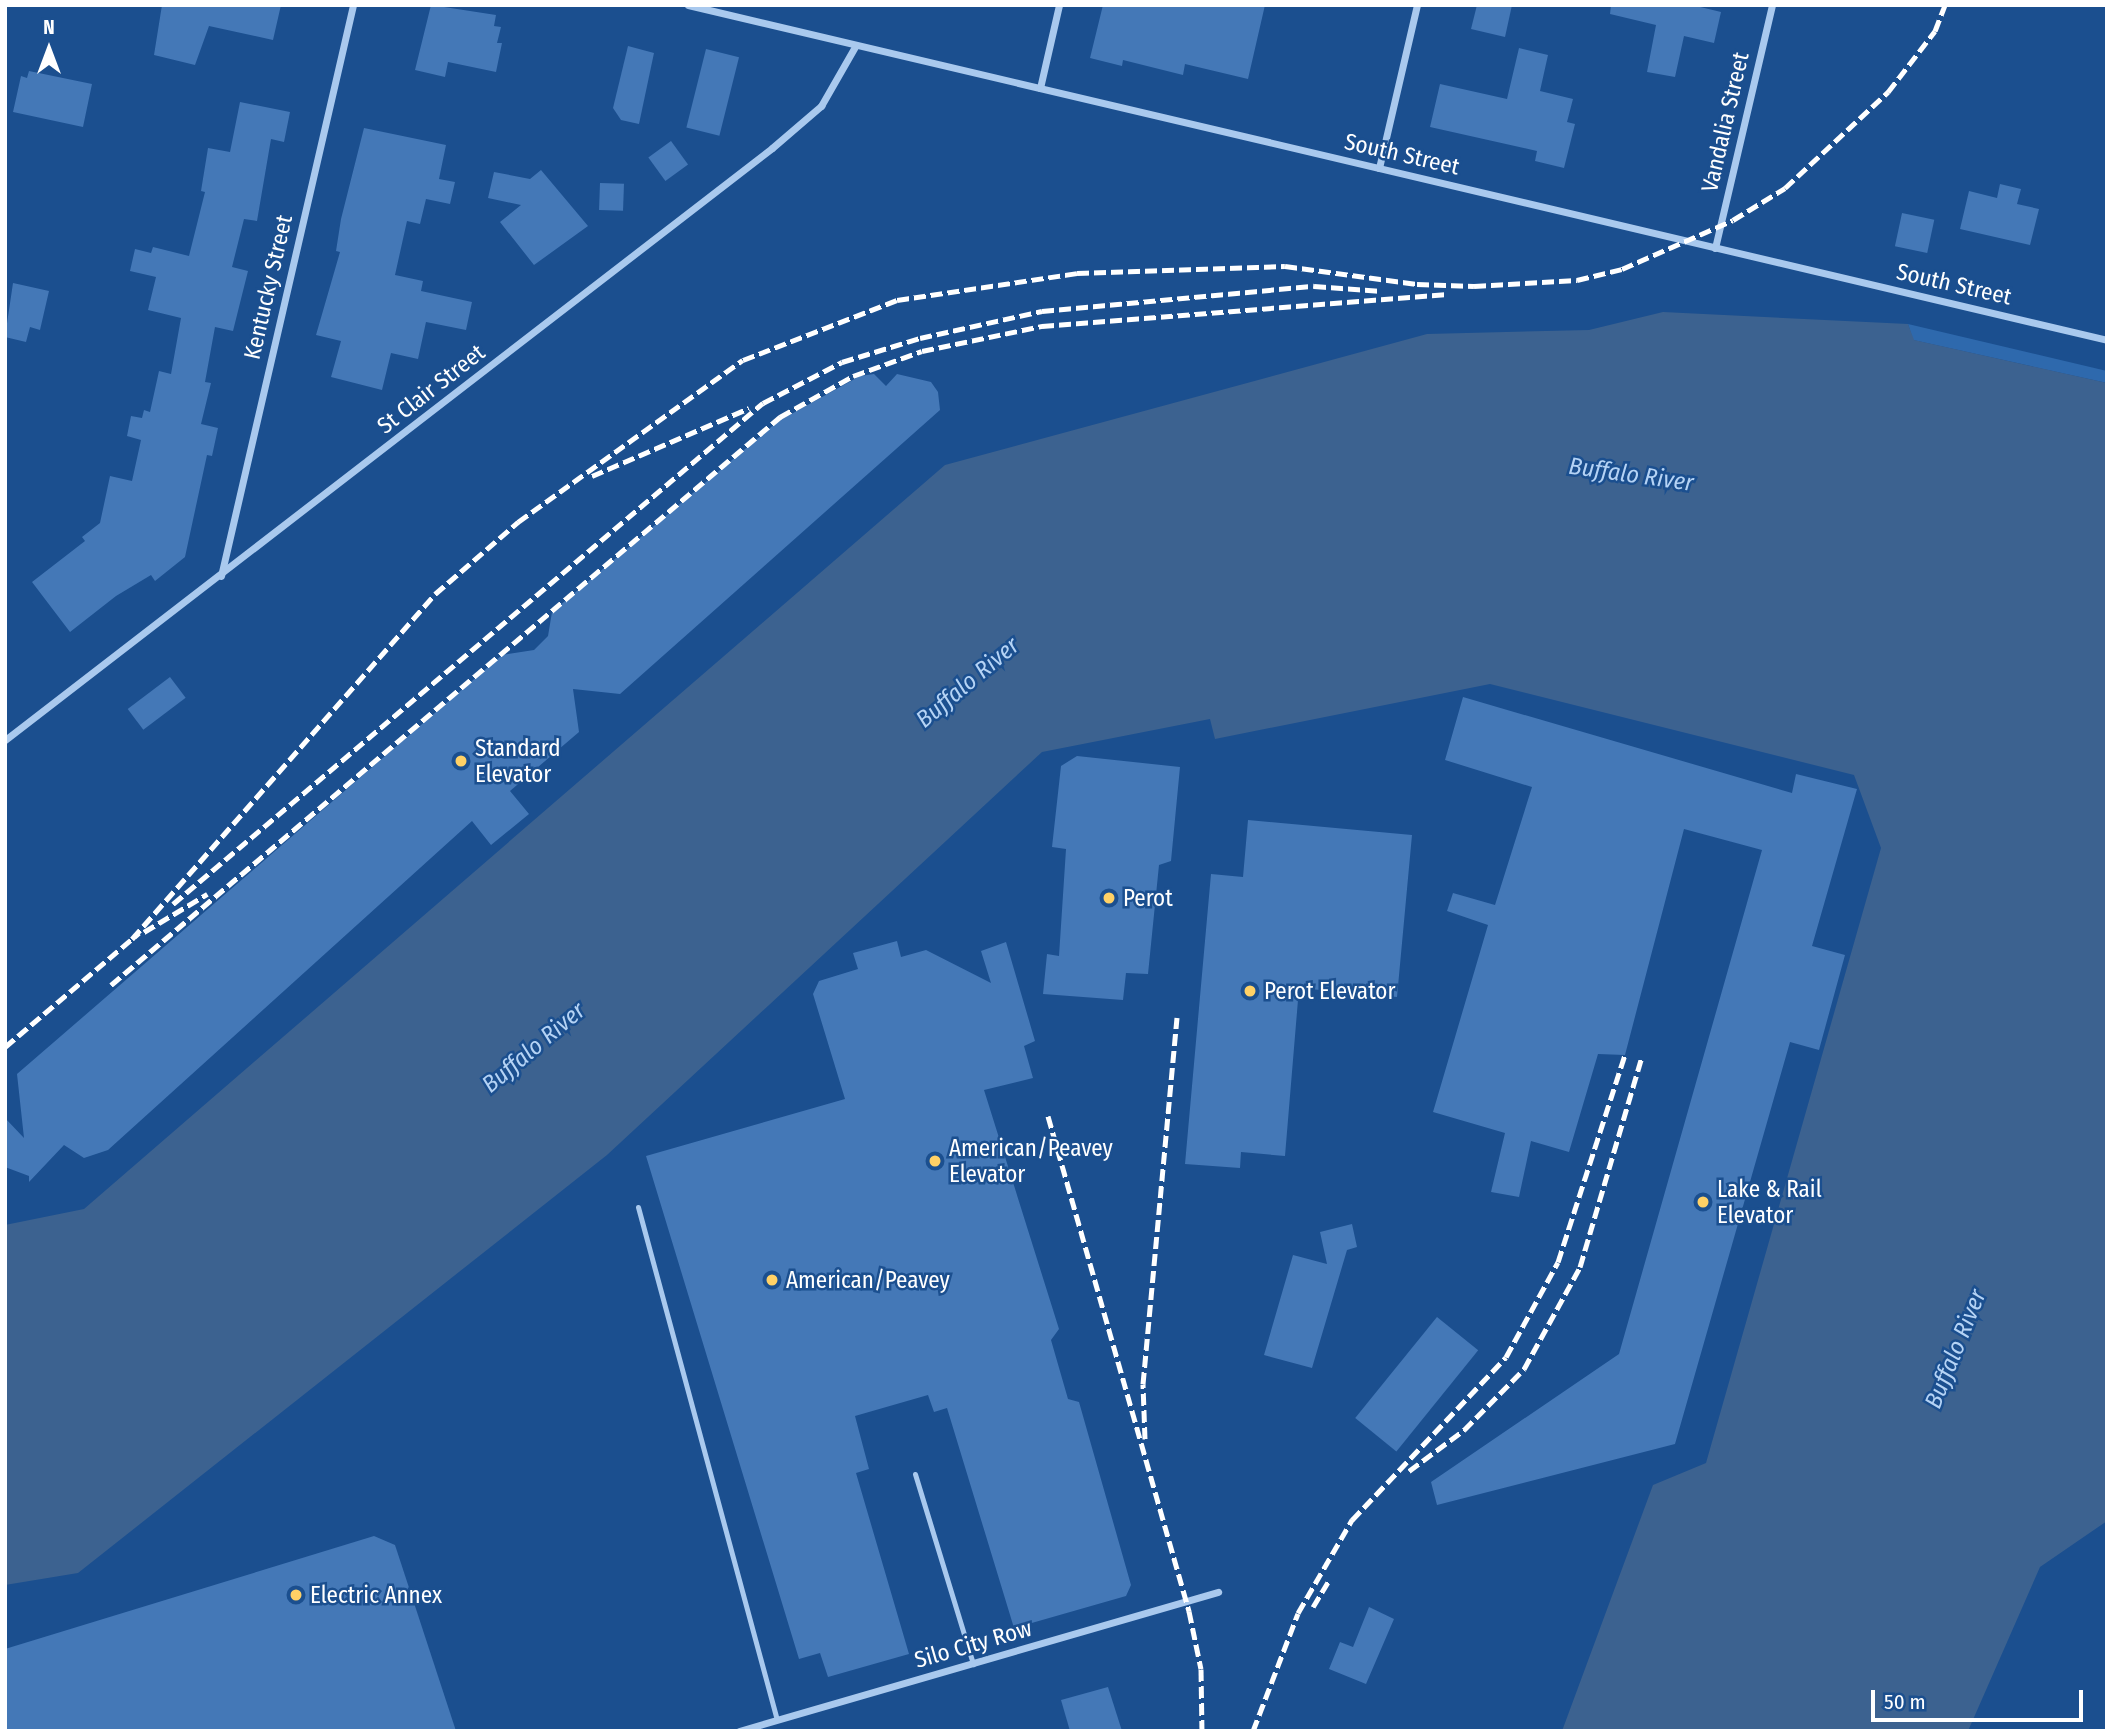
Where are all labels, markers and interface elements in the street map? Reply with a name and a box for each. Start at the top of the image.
north arrow [14,14,84,84]
text: N [43,16,55,39]
street label: Vandalia Street [1696,49,1754,195]
street label: South Street [1342,127,1462,181]
street label: Kentucky Street [238,212,298,362]
street label: South Street [1894,257,2014,311]
street label: St Clair Street [372,338,490,440]
water label: Buffalo River [1567,452,1695,498]
water label: Buffalo River [911,632,1025,734]
place label: Standard Elevator [475,734,560,788]
marker: Standard Elevator [453,753,469,769]
place label: Perot [1123,884,1173,912]
marker: Perot [1101,890,1117,906]
place label: Perot Elevator [1264,977,1395,1005]
marker: Perot Elevator [1242,983,1258,999]
water label: Buffalo River [477,997,591,1099]
place label: American/Peavey Elevator [949,1134,1113,1188]
marker: American/Peavey Elevator [927,1153,943,1169]
place label: Lake & Rail Elevator [1717,1175,1822,1229]
marker: Lake & Rail Elevator [1695,1194,1711,1210]
place label: American/Peavey [786,1266,950,1294]
marker: American/Peavey [764,1272,780,1288]
water label: Buffalo River [1919,1285,1993,1413]
place label: Electric Annex [310,1581,442,1609]
marker: Electric Annex [288,1587,304,1603]
street label: Silo City Row [911,1614,1035,1674]
scale bar [1874,1676,2086,1720]
text: 50 m [1884,1689,1926,1715]

